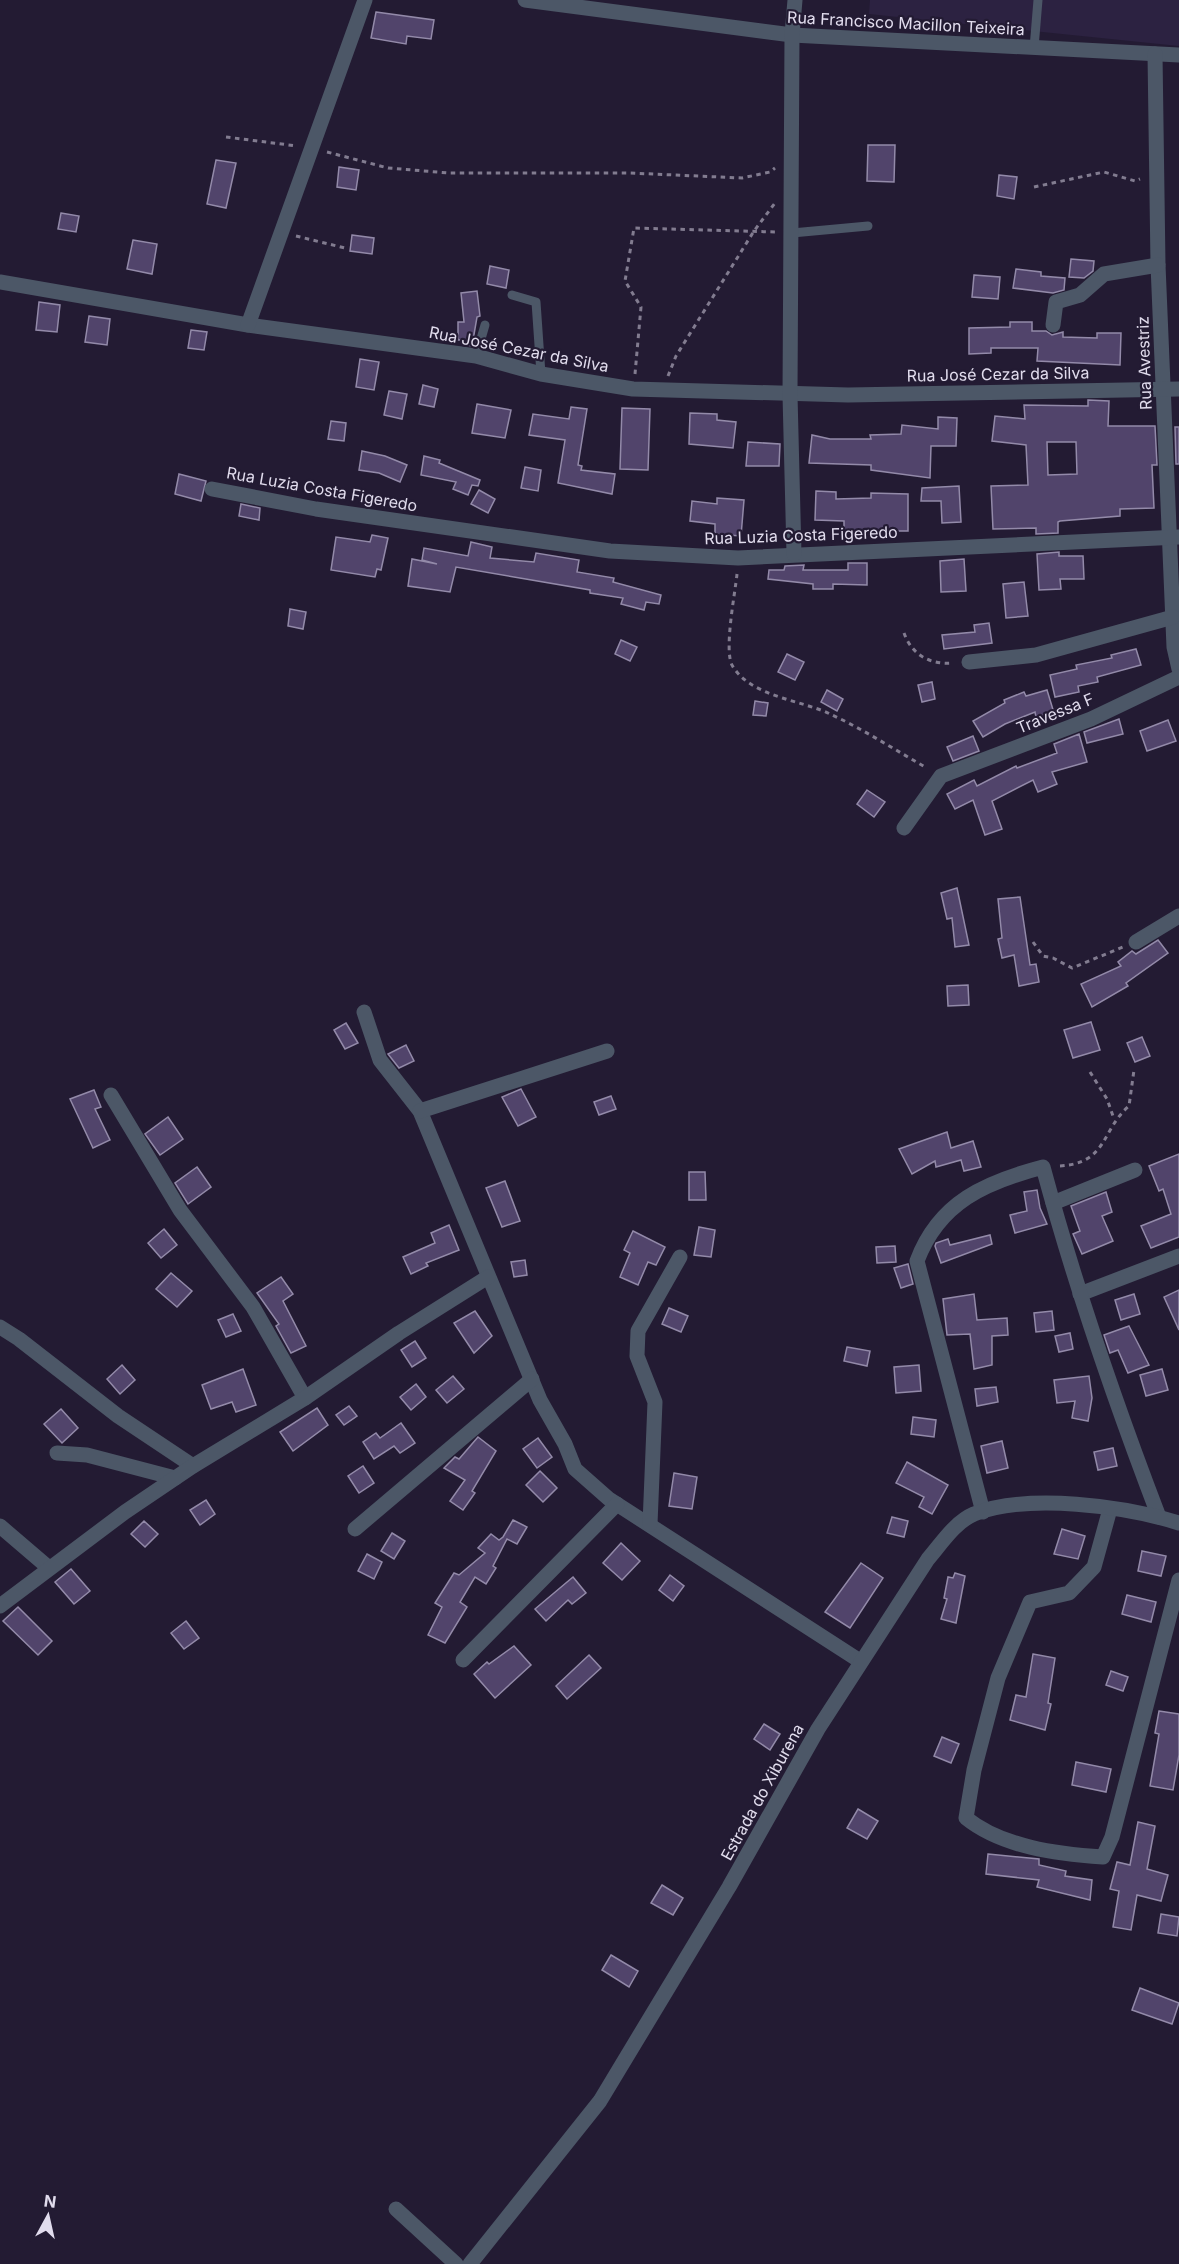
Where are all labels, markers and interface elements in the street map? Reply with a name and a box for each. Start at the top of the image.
street label: Rua Francisco Macillon Teixeira [787,7,1025,39]
street label: Rua Avestriz [1132,316,1156,410]
street label: Rua José Cezar da Silva [427,322,611,376]
street label: Rua José Cezar da Silva [907,362,1089,386]
street label: Rua Luzia Costa Figeredo [225,462,419,516]
street label: Rua Luzia Costa Figeredo [704,522,898,548]
street label: Travessa F [1013,688,1097,738]
street label: Estrada do Xiburena [716,1720,808,1864]
north arrow [18,2186,78,2246]
text: N [43,2190,58,2212]

